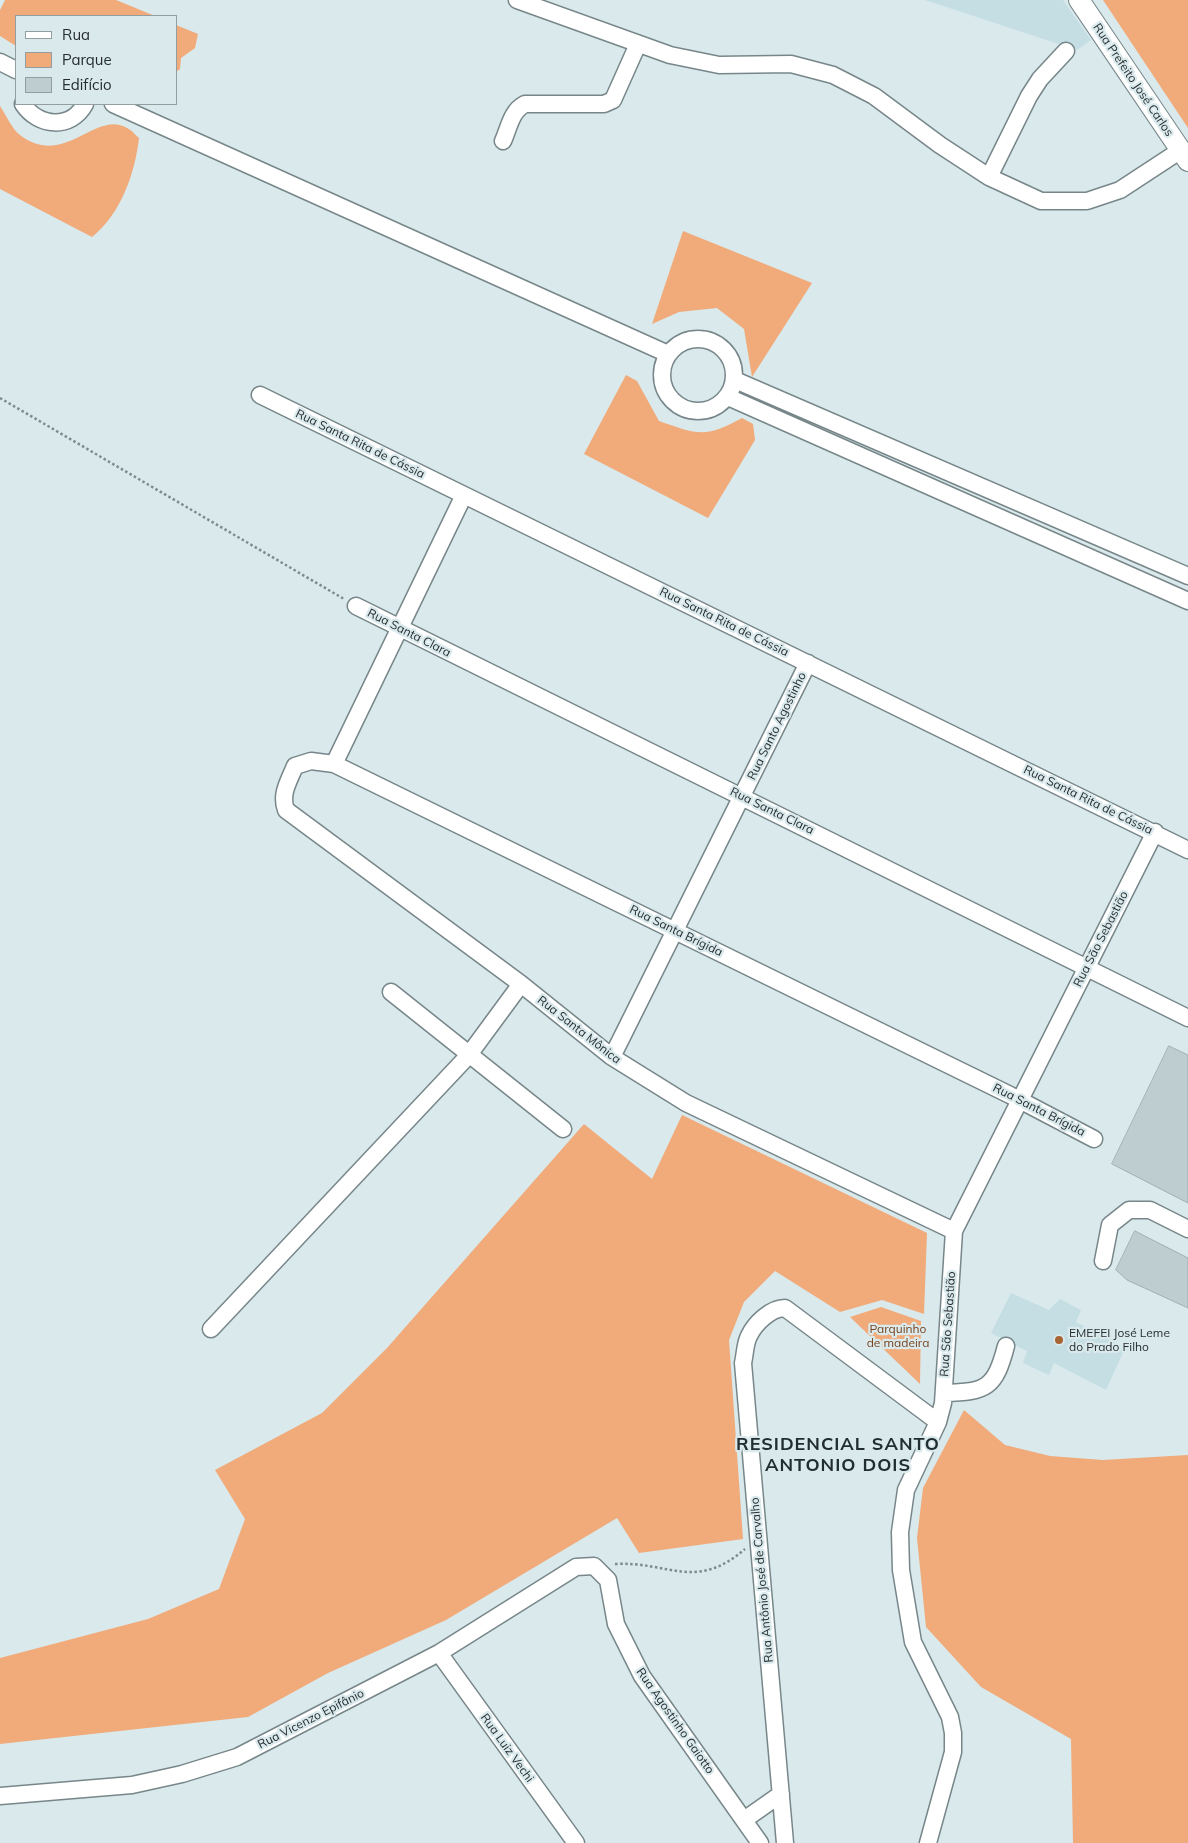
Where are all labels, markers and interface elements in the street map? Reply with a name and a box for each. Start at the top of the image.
legend [15,15,178,105]
street label: Rua Prefeito José Carlos [1090,21,1176,139]
text: Rua [62,25,90,44]
text: Parque [62,50,112,69]
text: Edifício [62,75,112,94]
street label: Rua Santa Rita de Cássia [293,406,427,482]
street label: Rua Santa Rita de Cássia [657,584,791,660]
street label: Rua Santa Clara [365,606,453,660]
street label: Rua Santo Agostinho [745,670,809,782]
street label: Rua Santa Rita de Cássia [1021,762,1155,838]
street label: Rua Santa Clara [728,784,816,838]
street label: Rua São Sebastião [1071,889,1131,989]
street label: Rua Santa Brígida [627,902,725,960]
street label: Rua Santa Mônica [534,993,624,1067]
street label: Rua Santa Brígida [990,1081,1088,1139]
street label: Rua São Sebastião [937,1271,959,1377]
park label: Parquinho de madeira [867,1322,929,1350]
place label: EMEFEI José Leme do Prado Filho [1069,1326,1170,1354]
marker: EMEFEI José Leme do Prado Filho [1053,1334,1065,1346]
district label: RESIDENCIAL SANTO ANTONIO DOIS [734,1434,942,1476]
street label: Rua Antônio José de Carvalho [748,1497,776,1663]
street label: Rua Agostinho Gaiotto [633,1665,717,1777]
street label: Rua Vicenzo Epifânio [255,1686,367,1752]
street label: Rua Luiz Vechi [477,1711,537,1785]

